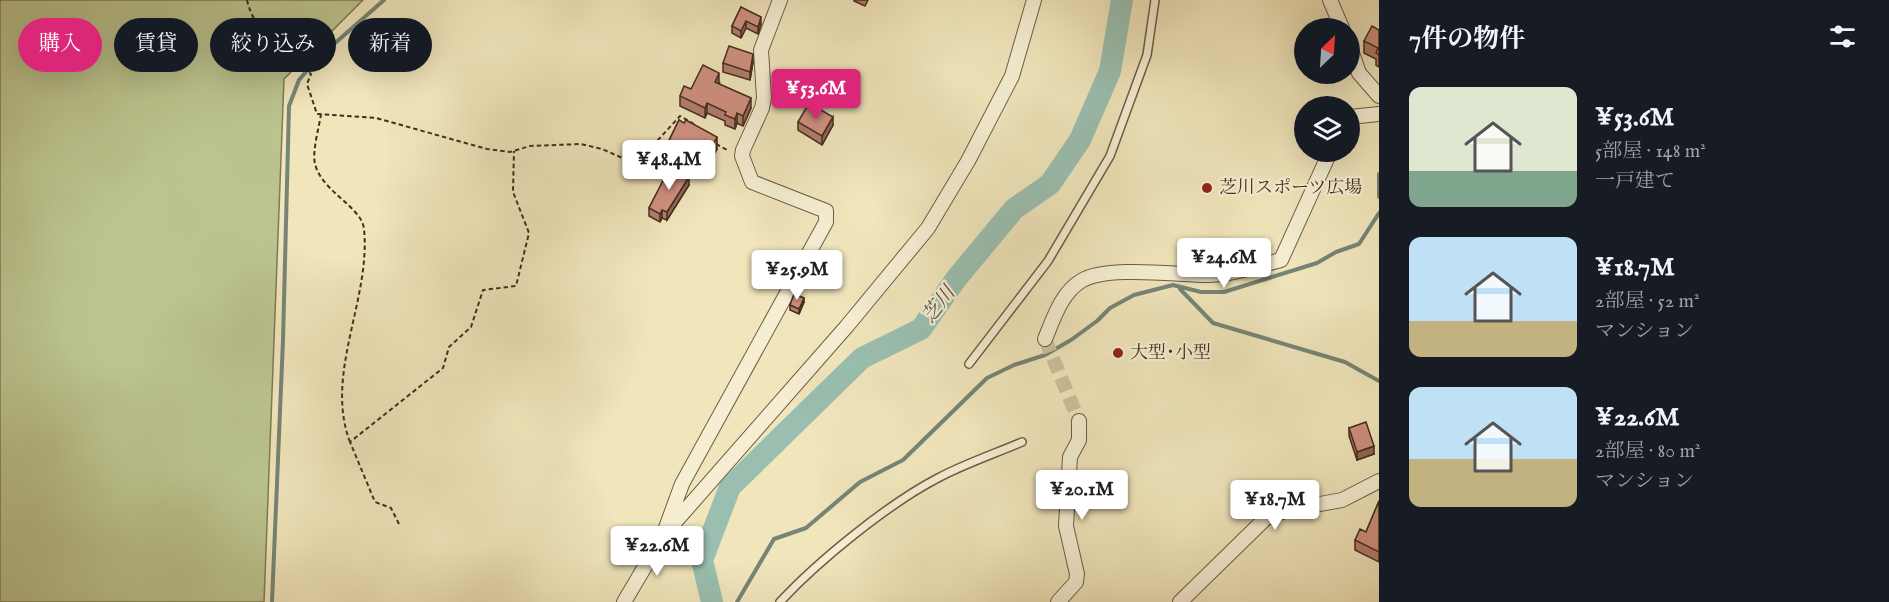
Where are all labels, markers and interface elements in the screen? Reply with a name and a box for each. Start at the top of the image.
chip: 購入 [18,18,102,72]
chip: 賃貸 [114,18,198,72]
chip: 絞り込み [210,18,336,72]
chip: 新着 [348,18,432,72]
north arrow [1294,18,1360,84]
map controls [1294,18,1360,162]
icon: filters [1826,20,1859,53]
text: 7件の物件 [1409,23,1525,56]
pin: ¥53.6M [767,69,865,120]
text: ¥53.6M [786,76,846,101]
button: layers [1294,96,1360,162]
text: ¥53.6M [1595,101,1674,134]
icon: home [1457,111,1529,183]
text: 5部屋 · 148 m² [1595,139,1706,164]
pin: ¥48.4M [620,140,718,191]
text: ¥48.4M [636,147,702,172]
text: 一戸建て [1595,169,1675,194]
place label: 芝川スポーツ広場 [1219,177,1362,200]
marker: 芝川スポーツ広場 [1200,181,1214,195]
pin: ¥24.6M [1175,238,1273,289]
text: ¥24.6M [1191,245,1257,270]
pin: ¥25.9M [748,250,846,301]
text: ¥18.7M [1595,251,1675,284]
text: ¥25.9M [766,257,828,282]
icon: home [1457,261,1529,333]
water label: 芝川 [917,280,962,328]
text: 2部屋 · 52 m² [1595,289,1699,314]
text: マンション [1595,319,1694,344]
place label: 大型･小型 [1130,342,1211,365]
marker: 大型･小型 [1111,346,1125,360]
text: ¥22.6M [1595,401,1679,434]
icon: home [1457,411,1529,483]
text: 2部屋 · 80 m² [1595,439,1701,464]
text: マンション [1595,469,1694,494]
pin: ¥20.1M [1033,470,1131,521]
text: ¥20.1M [1050,477,1114,502]
pin: ¥18.7M [1226,480,1324,531]
text: ¥18.7M [1244,487,1306,512]
pin: ¥22.6M [608,526,706,577]
text: ¥22.6M [625,533,689,558]

